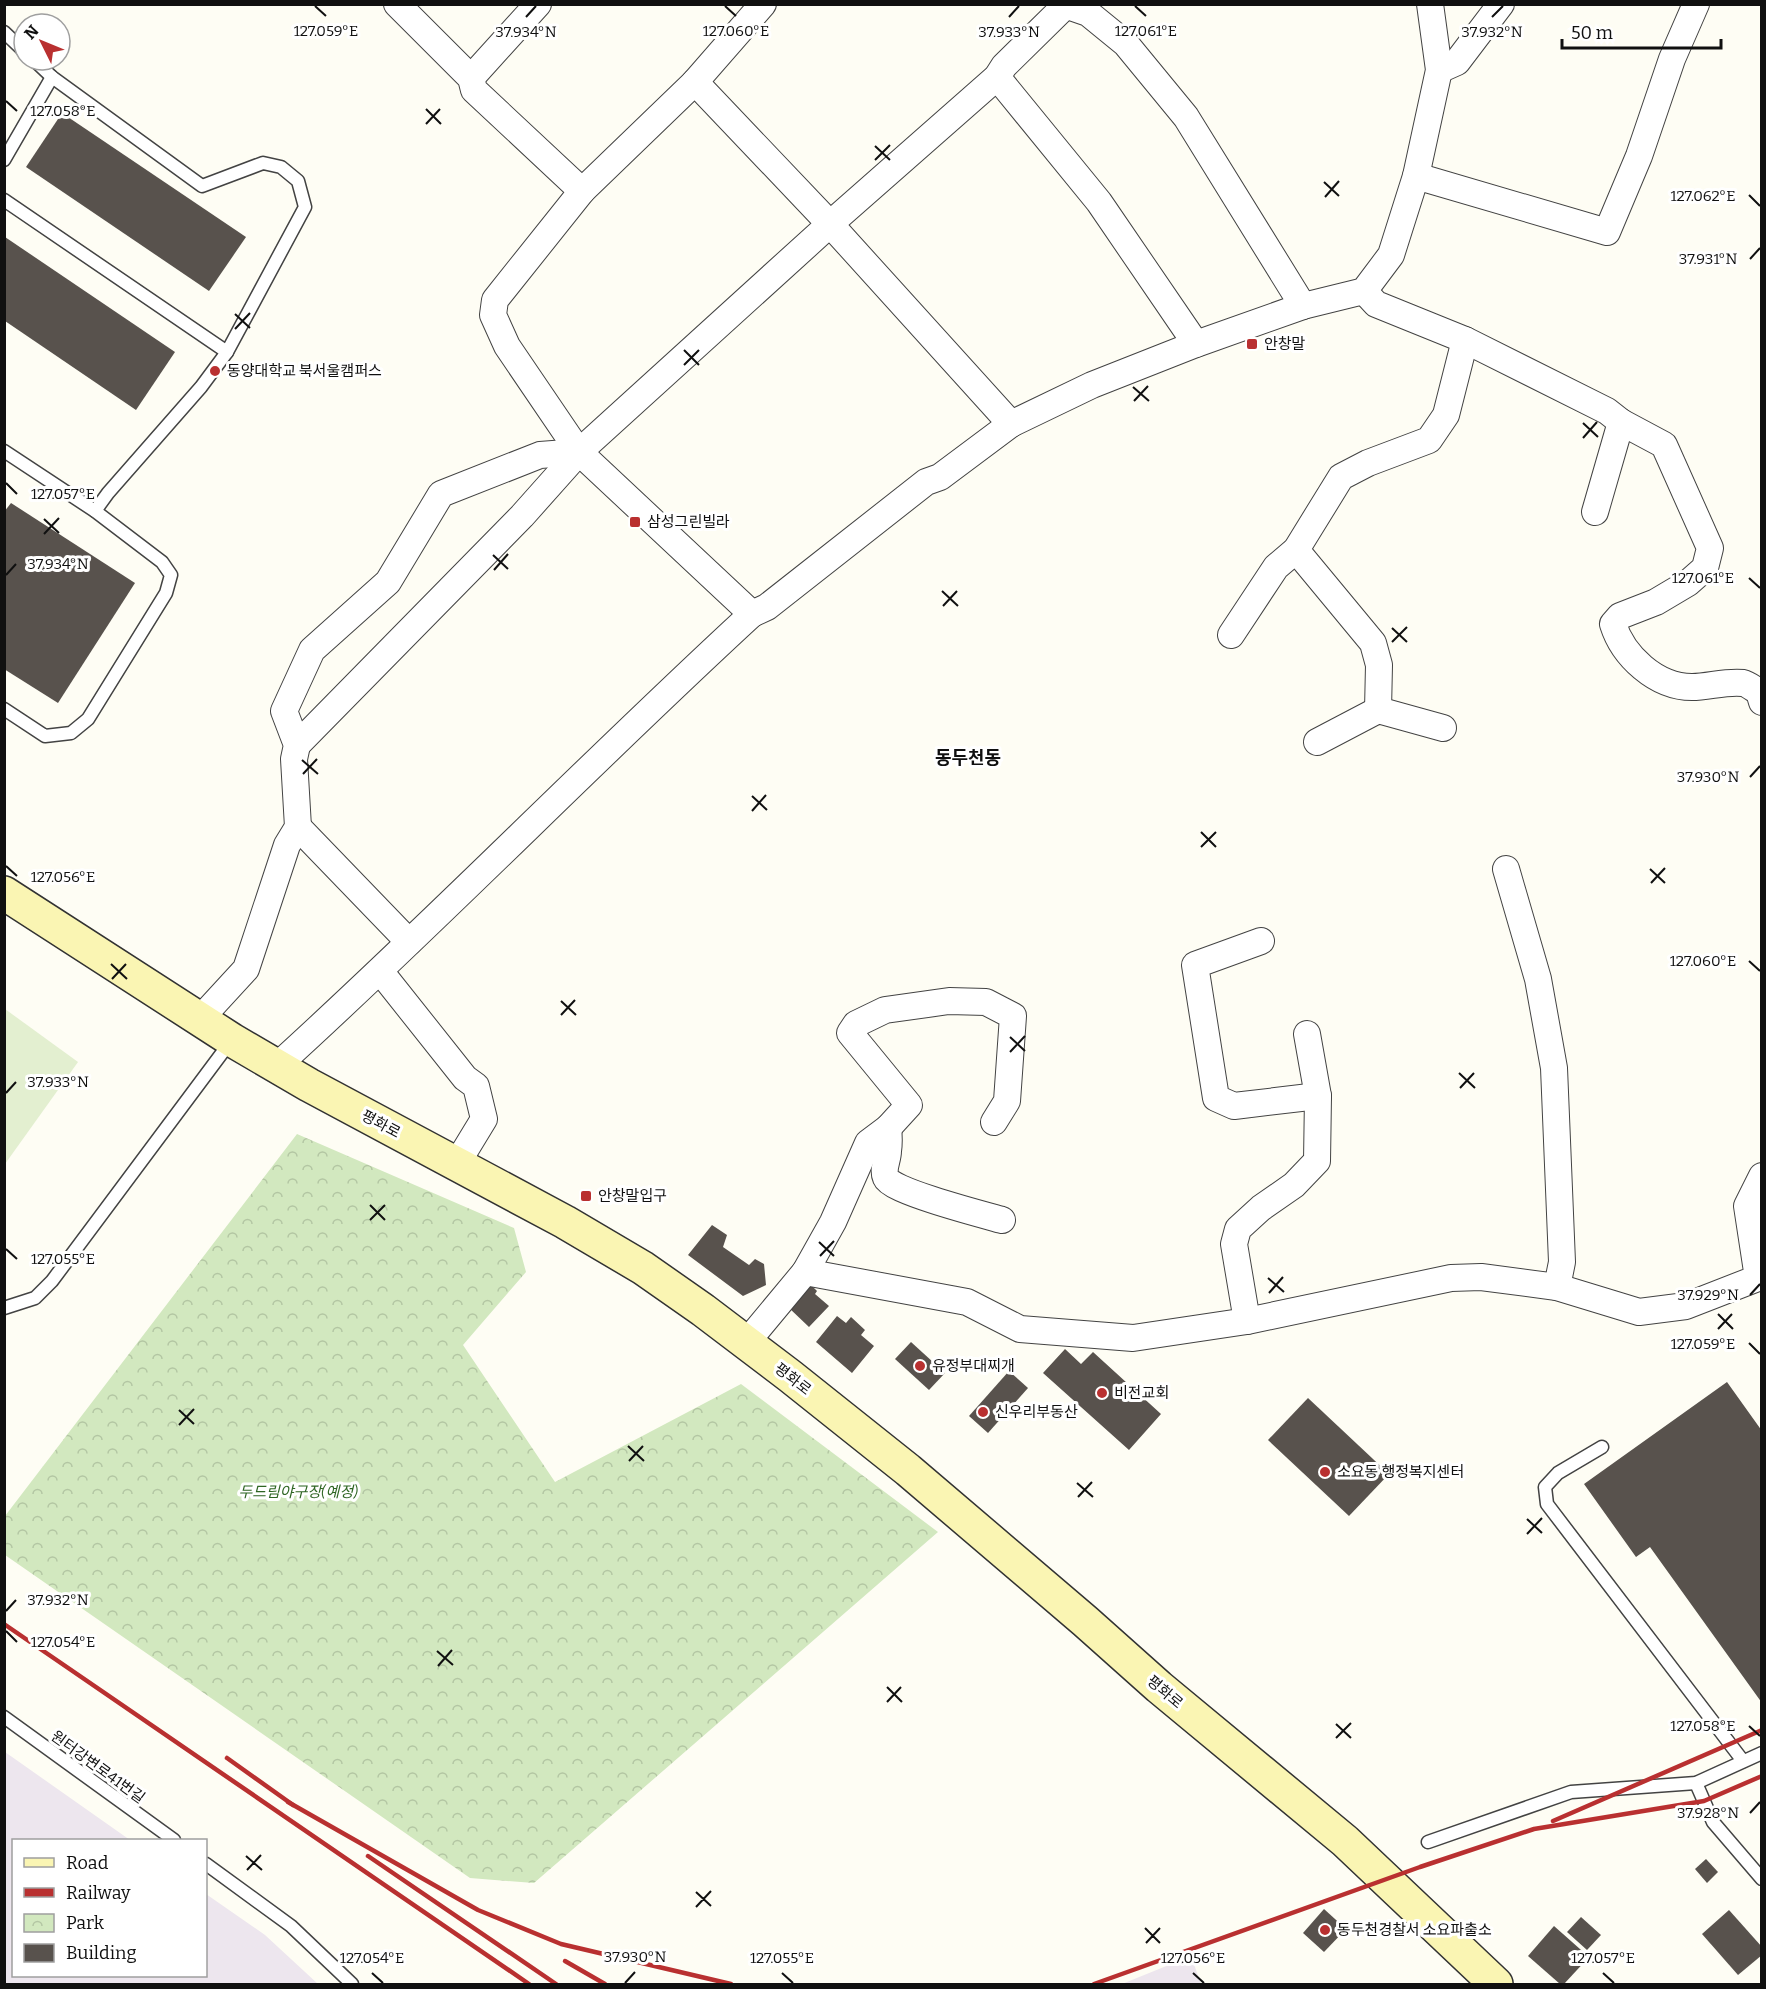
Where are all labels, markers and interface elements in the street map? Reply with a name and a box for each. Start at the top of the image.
north arrow [12,12,72,72]
scale bar [1562,12,1721,50]
text: N [20,21,43,43]
text: 127.059°E [294,22,358,40]
text: 127.060°E [703,22,769,40]
text: 127.061°E [1115,22,1177,40]
text: 50 m [1571,22,1613,44]
text: 37.934°N [495,23,557,41]
text: 37.933°N [978,23,1040,41]
text: 37.932°N [1461,23,1523,41]
text: 127.058°E [30,102,96,120]
text: 127.062°E [1670,187,1736,205]
text: 37.931°N [1679,250,1737,268]
place label: 안창말 [1264,335,1306,353]
marker: 안창말 [1245,337,1259,351]
place label: 동양대학교 북서울캠퍼스 [227,362,382,380]
marker: 동양대학교 북서울캠퍼스 [208,364,222,378]
text: 127.057°E [31,485,95,503]
place label: 삼성그린빌라 [647,513,730,531]
marker: 삼성그린빌라 [628,515,642,529]
text: 37.934°N [27,555,89,573]
text: 127.061°E [1672,569,1734,587]
district label: 동두천동 [935,747,1001,769]
text: 37.930°N [1677,768,1739,786]
text: 127.056°E [31,868,95,886]
text: 127.060°E [1670,952,1736,970]
text: 37.933°N [27,1073,89,1091]
street label: 평화로 [358,1106,404,1142]
place label: 안창말입구 [598,1187,667,1205]
marker: 안창말입구 [579,1189,593,1203]
text: 127.055°E [31,1250,95,1268]
text: 37.929°N [1677,1286,1739,1304]
text: 127.059°E [1671,1335,1735,1353]
place label: 유정부대찌개 [932,1357,1015,1375]
street label: 평화로 [771,1359,815,1399]
marker: 유정부대찌개 [913,1359,927,1373]
place label: 비전교회 [1114,1384,1169,1402]
marker: 비전교회 [1095,1386,1109,1400]
place label: 신우리부동산 [995,1403,1078,1421]
marker: 신우리부동산 [976,1405,990,1419]
place label: 소요동 행정복지센터 [1337,1463,1464,1481]
marker: 소요동 행정복지센터 [1318,1465,1332,1479]
park label: 두드림야구장(예정) [238,1483,358,1501]
text: 37.932°N [27,1591,89,1609]
text: 127.054°E [31,1633,95,1651]
street label: 평화로 [1143,1672,1187,1712]
text: 127.058°E [1670,1717,1736,1735]
street label: 원터강변로41번길 [48,1727,148,1807]
text: 37.928°N [1677,1804,1739,1822]
legend [12,1839,207,1977]
text: Road [66,1852,109,1874]
text: Railway [66,1882,131,1904]
text: Park [66,1912,105,1934]
place label: 동두천경찰서 소요파출소 [1337,1921,1492,1939]
marker: 동두천경찰서 소요파출소 [1318,1923,1332,1937]
text: Building [66,1942,137,1964]
text: 37.930°N [604,1948,666,1966]
text: 127.054°E [340,1949,404,1967]
text: 127.055°E [750,1949,814,1967]
text: 127.056°E [1161,1949,1225,1967]
text: 127.057°E [1571,1949,1635,1967]

